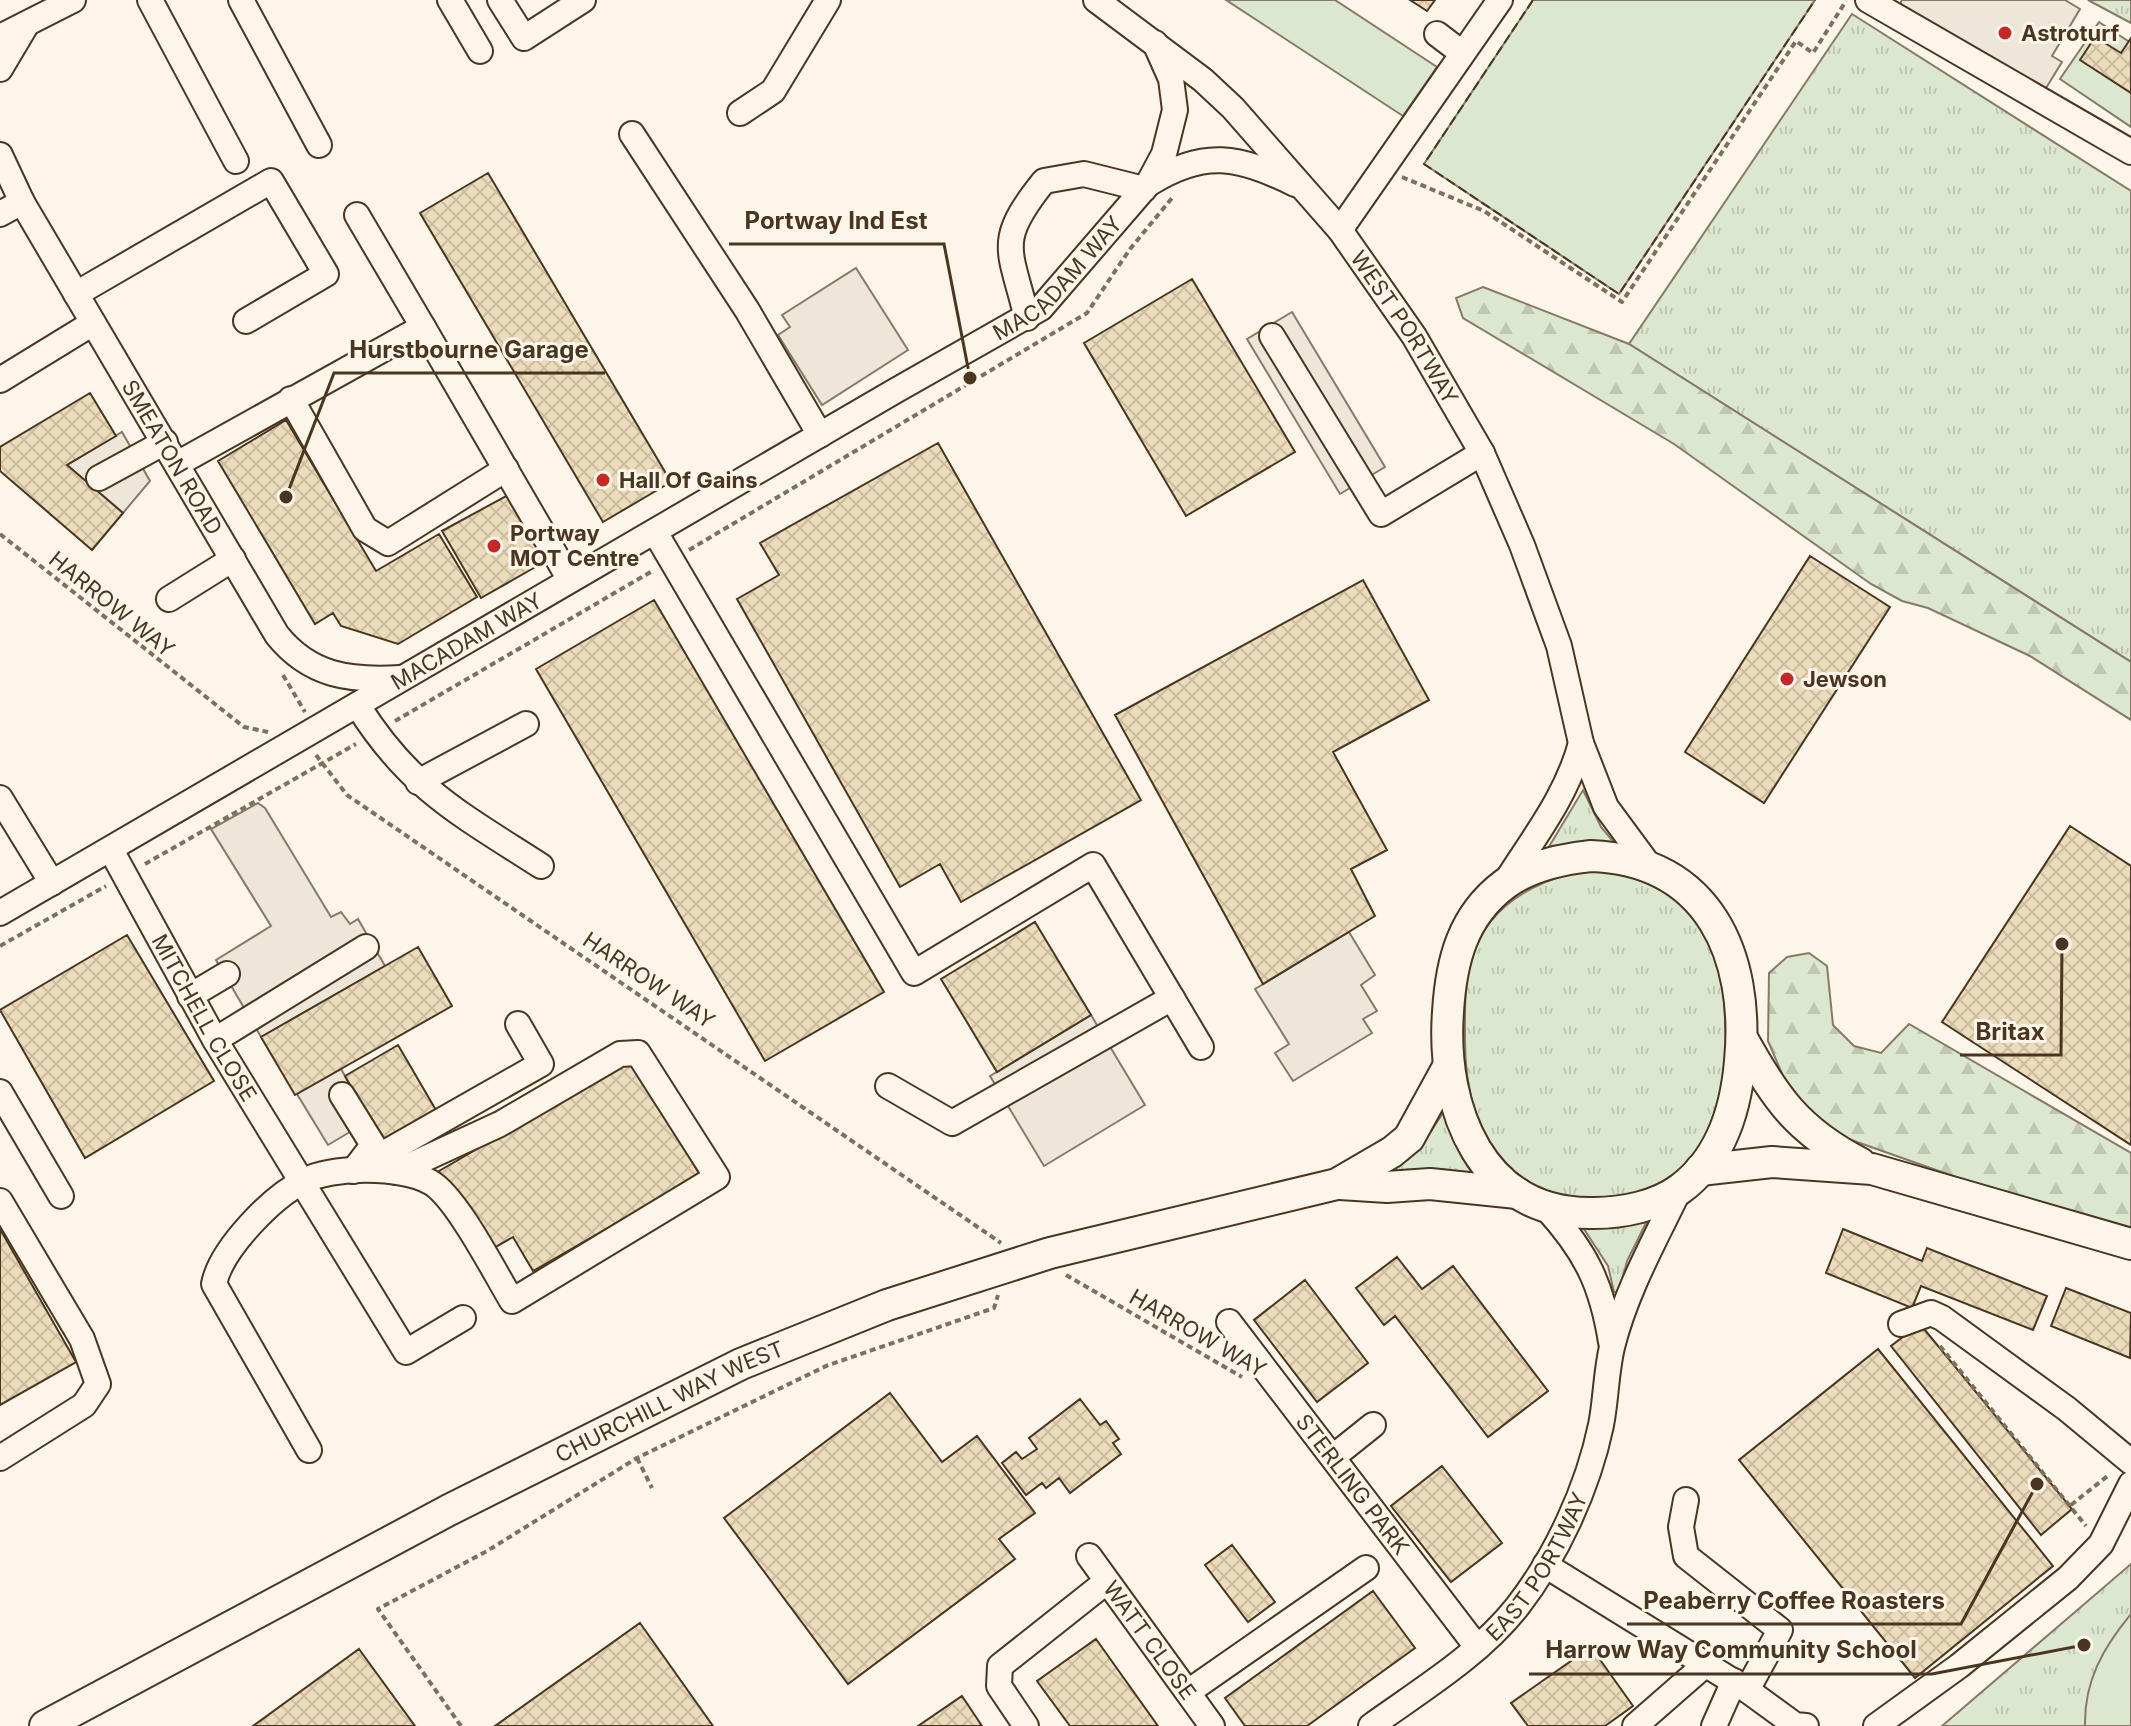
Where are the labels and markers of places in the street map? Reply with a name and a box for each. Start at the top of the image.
place label: Astroturf [2021,20,2120,46]
marker: Astroturf [1996,24,2014,42]
callout: Portway Ind Est [729,196,944,244]
callout: Hurstbourne Garage [334,325,605,373]
place label: Hall Of Gains [619,467,758,493]
marker: Hall Of Gains [594,471,612,489]
place label: Portway MOT Centre [510,520,639,571]
marker: Portway MOT Centre [485,537,503,555]
place label: Jewson [1803,666,1887,692]
marker: Jewson [1778,670,1796,688]
callout: Britax [1960,1007,2061,1055]
callout: Peaberry Coffee Roasters [1627,1576,1961,1624]
callout: Harrow Way Community School [1529,1626,1932,1674]

